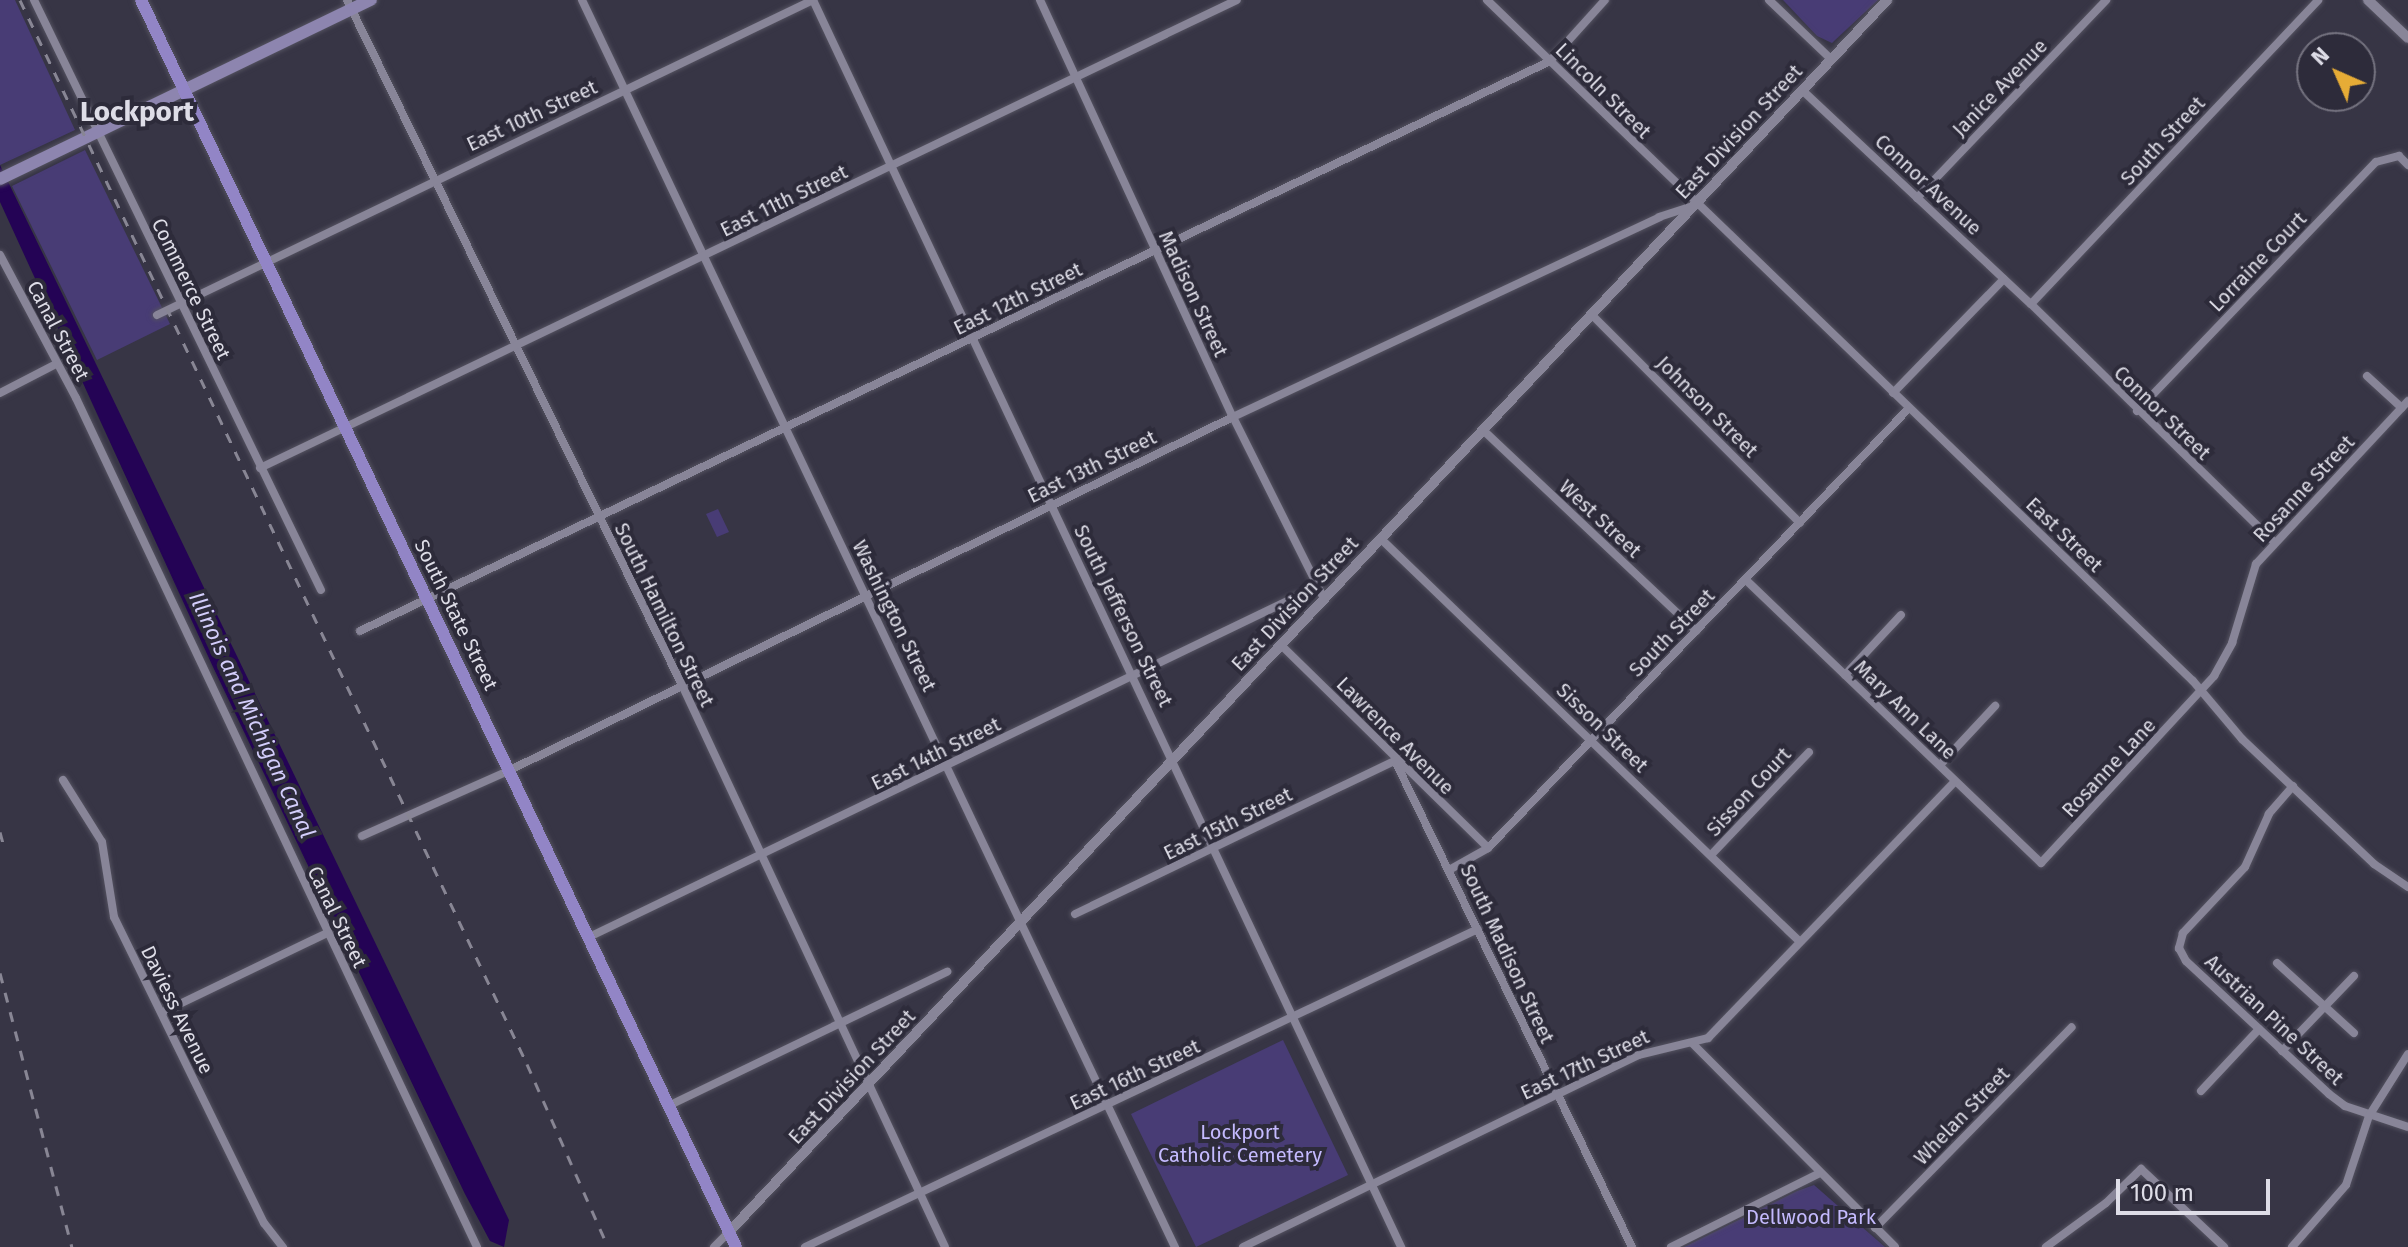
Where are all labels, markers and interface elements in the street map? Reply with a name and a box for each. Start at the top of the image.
north arrow [2296,32,2376,112]
street label: Janice Avenue [1948,34,2052,142]
street label: Lincoln Street [1550,38,1656,144]
text: N [2305,41,2335,71]
street label: East Division Street [1671,60,1807,204]
street label: East 10th Street [463,75,601,157]
street label: South Street [2116,92,2210,190]
district label: Lockport [80,95,194,129]
street label: Connor Avenue [1870,130,1986,240]
street label: East 11th Street [716,160,852,242]
street label: Lorraine Court [2204,207,2312,317]
street label: Commerce Street [146,214,236,364]
street label: Madison Street [1153,227,1233,361]
street label: East 12th Street [950,258,1086,340]
street label: Canal Street [22,277,94,385]
street label: Johnson Street [1651,351,1763,463]
street label: Connor Street [2109,361,2215,465]
street label: East 13th Street [1024,425,1160,509]
street label: Rosanne Street [2248,431,2360,547]
street label: West Street [1554,475,1646,563]
street label: East Street [2021,493,2107,577]
street label: South Hamilton Street [609,519,719,711]
street label: South Jefferson Street [1069,521,1177,711]
street label: East Division Street [1227,532,1363,676]
street label: South State Street [409,536,503,694]
street label: Washington Street [847,536,941,696]
street label: South Street [1624,584,1720,682]
water label: Illinois and Michigan Canal [183,588,321,842]
street label: Mary Ann Lane [1849,655,1961,765]
street label: Lawrence Avenue [1331,672,1459,800]
street label: Sisson Street [1551,678,1653,778]
street label: East 14th Street [867,712,1005,796]
street label: Rosanne Lane [2057,714,2161,822]
street label: Sisson Court [1702,743,1796,841]
street label: East 15th Street [1160,783,1296,865]
street label: South Madison Street [1455,861,1559,1047]
street label: Canal Street [302,862,372,972]
street label: Daviess Avenue [136,942,218,1078]
street label: Austrian Pine Street [2200,950,2348,1090]
street label: East Division Street [784,1005,920,1149]
street label: East 17th Street [1517,1025,1653,1105]
street label: East 16th Street [1066,1034,1204,1116]
street label: Whelan Street [1909,1062,2015,1170]
park label: Lockport Catholic Cemetery [1158,1121,1322,1168]
scale bar [2120,1163,2274,1213]
text: 100 m [2130,1179,2194,1207]
park label: Dellwood Park [1746,1205,1876,1229]

